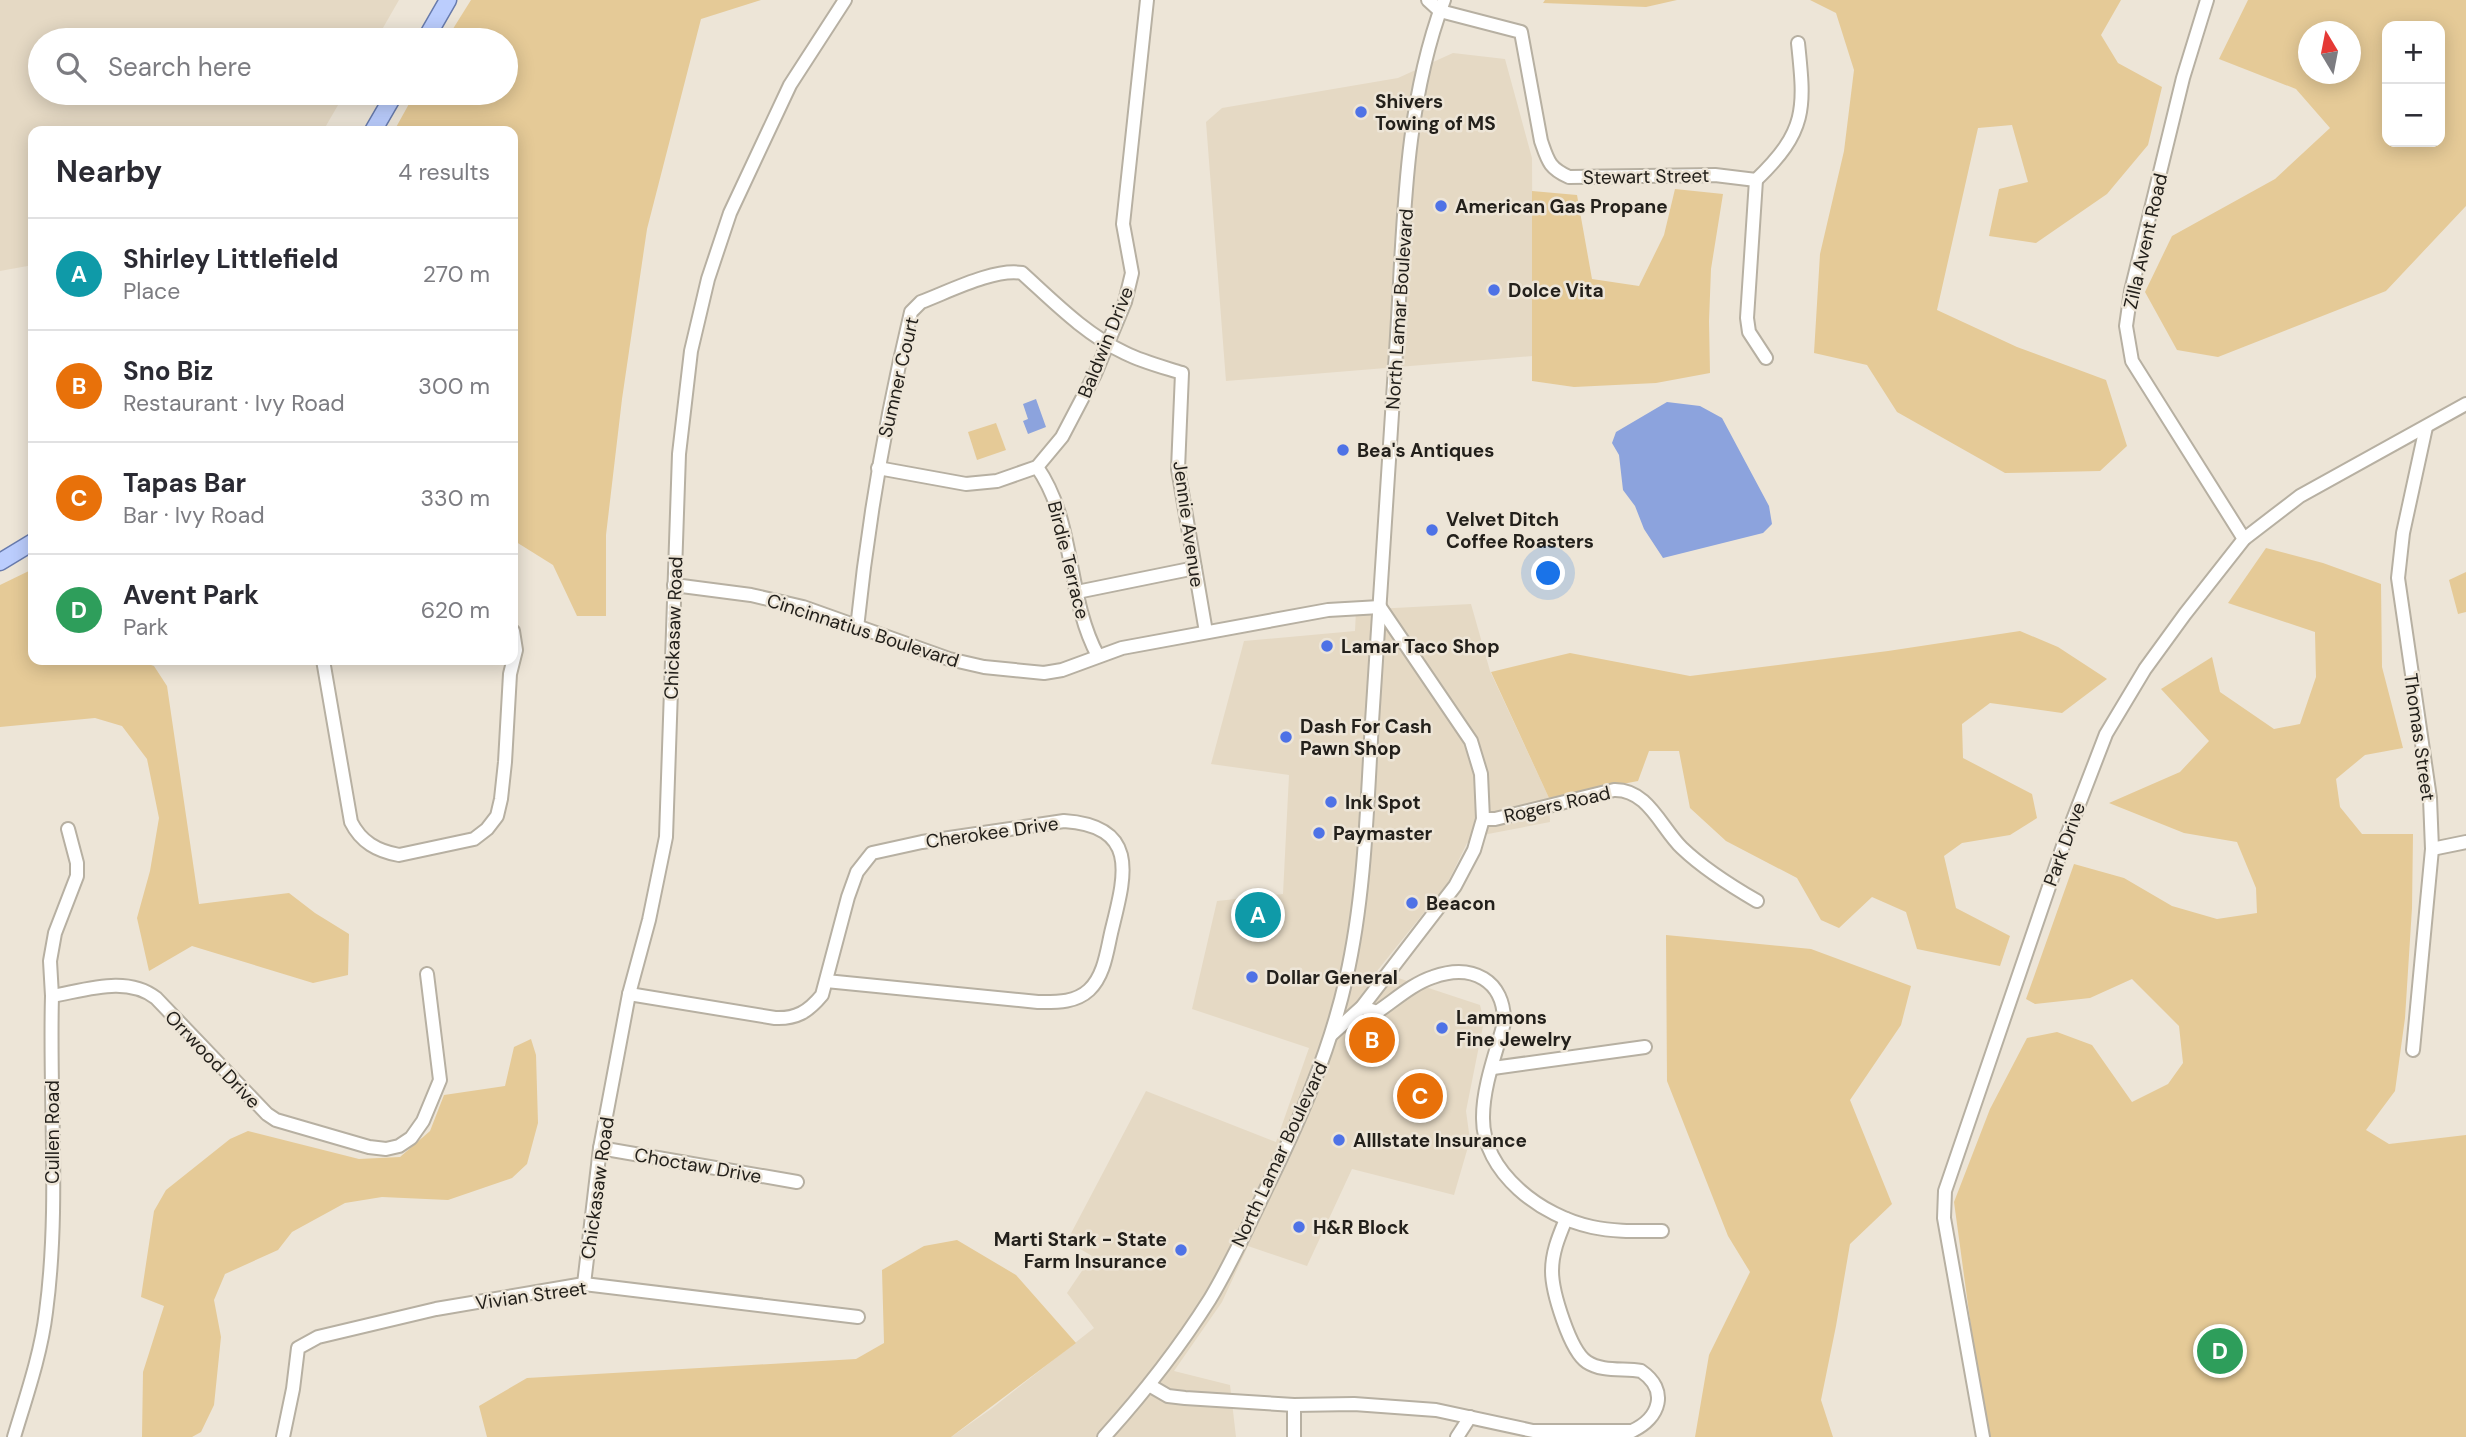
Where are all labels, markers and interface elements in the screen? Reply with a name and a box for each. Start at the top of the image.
north arrow [2298,21,2361,84]
map controls [2382,21,2445,147]
button: + [2382,21,2445,84]
search box [28,28,518,105]
icon: search [52,48,90,86]
text: Search here [108,50,251,84]
button: − [2382,84,2445,147]
place label: Shivers Towing of MS [1375,89,1496,136]
marker: Shivers Towing of MS [1353,104,1369,120]
text: Nearby [56,152,162,191]
text: 4 results [398,157,490,187]
street label: Stewart Street [1583,163,1709,190]
street label: Zilla Avent Road [2118,171,2173,311]
place label: American Gas Propane [1455,194,1668,219]
marker: American Gas Propane [1433,198,1449,214]
street label: North Lamar Boulevard [1380,208,1419,410]
text: Shirley Littlefield [123,242,339,276]
text: A [71,259,87,289]
text: 270 m [423,259,490,289]
text: Place [123,276,180,306]
place label: Dolce Vita [1508,278,1604,303]
marker: Dolce Vita [1486,282,1502,298]
street label: Baldwin Drive [1072,283,1139,402]
street label: Sumner Court [872,314,924,440]
text: Sno Biz [123,354,213,388]
text: B [72,371,86,401]
text: 300 m [418,371,490,401]
text: Restaurant · Ivy Road [123,388,345,418]
place label: Bea's Antiques [1357,438,1494,463]
marker: Bea's Antiques [1335,442,1351,458]
street label: Jennie Avenue [1167,459,1210,589]
text: Tapas Bar [123,466,246,500]
text: C [71,483,87,513]
text: 330 m [420,483,490,513]
street label: Birdie Terrace [1042,498,1095,622]
text: Bar · Ivy Road [123,500,265,530]
place label: Velvet Ditch Coffee Roasters [1446,507,1594,554]
marker: Velvet Ditch Coffee Roasters [1424,522,1440,538]
street label: Chickasaw Road [659,556,688,700]
your location [1531,556,1565,590]
text: Avent Park [123,578,259,612]
street label: Cincinnatius Boulevard [764,588,962,673]
text: D [71,595,87,625]
text: 620 m [421,595,490,625]
text: Park [123,612,168,642]
place label: Lamar Taco Shop [1341,634,1500,659]
marker: Lamar Taco Shop [1319,638,1335,654]
street label: Thomas Street [2398,672,2441,802]
place label: Dash For Cash Pawn Shop [1300,714,1432,761]
marker: Dash For Cash Pawn Shop [1278,729,1294,745]
street label: Rogers Road [1501,780,1613,829]
place label: Ink Spot [1345,790,1421,815]
marker: Ink Spot [1323,794,1339,810]
street label: Park Drive [2038,799,2091,890]
street label: Cherokee Drive [924,811,1060,854]
place label: Paymaster [1333,821,1433,846]
marker: Paymaster [1311,825,1327,841]
pin: A [1235,889,1281,941]
place label: Beacon [1426,891,1496,916]
marker: Beacon [1404,895,1420,911]
place label: Dollar General [1266,965,1398,990]
marker: Dollar General [1244,969,1260,985]
street label: Orrwood Drive [159,1005,266,1114]
place label: Lammons Fine Jewelry [1456,1005,1572,1052]
pin: B [1349,1014,1395,1066]
marker: Lammons Fine Jewelry [1434,1020,1450,1036]
street label: North Lamar Boulevard [1226,1058,1333,1251]
pin: C [1397,1070,1443,1122]
street label: Cullen Road [40,1080,65,1184]
street label: Chickasaw Road [575,1115,620,1261]
place label: Alllstate Insurance [1353,1128,1527,1153]
marker: Alllstate Insurance [1331,1132,1347,1148]
street label: Choctaw Drive [632,1142,763,1189]
place label: H&R Block [1313,1215,1409,1240]
marker: H&R Block [1291,1219,1307,1235]
place label: Marti Stark - State Farm Insurance [994,1227,1167,1274]
marker: Marti Stark - State Farm Insurance [1173,1242,1189,1258]
street label: Vivian Street [474,1275,588,1316]
pin: D [2197,1325,2243,1377]

